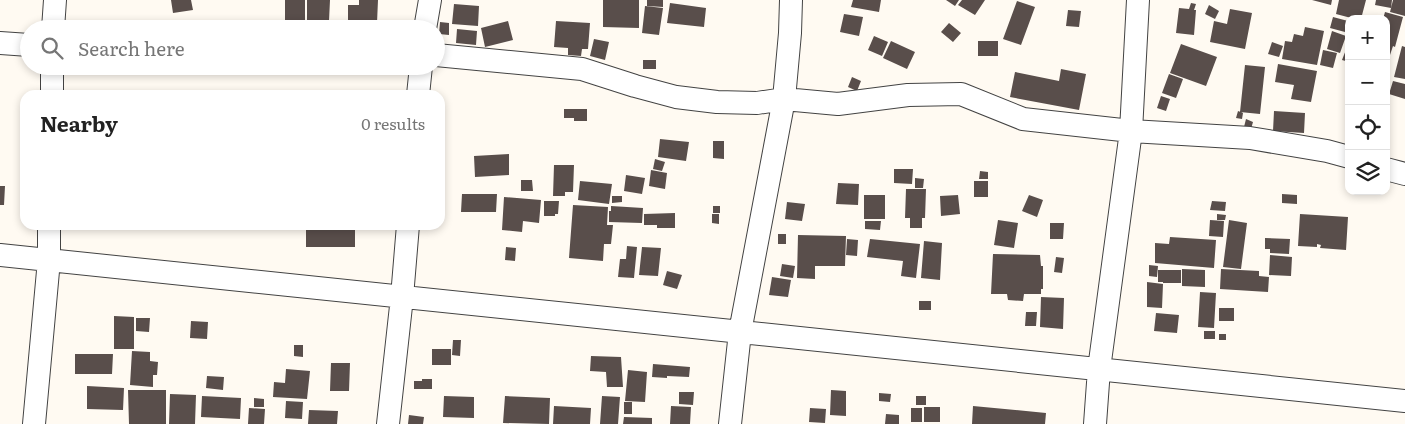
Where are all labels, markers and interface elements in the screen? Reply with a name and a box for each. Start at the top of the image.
map controls [1345,15,1390,195]
button: + [1345,15,1390,60]
search box [20,20,445,75]
icon: search [38,34,66,62]
text: Search here [78,34,185,62]
button: − [1345,60,1390,105]
button: locate [1345,105,1390,150]
text: Nearby [40,107,118,138]
text: 0 results [361,111,425,135]
button: layers [1345,150,1390,195]

